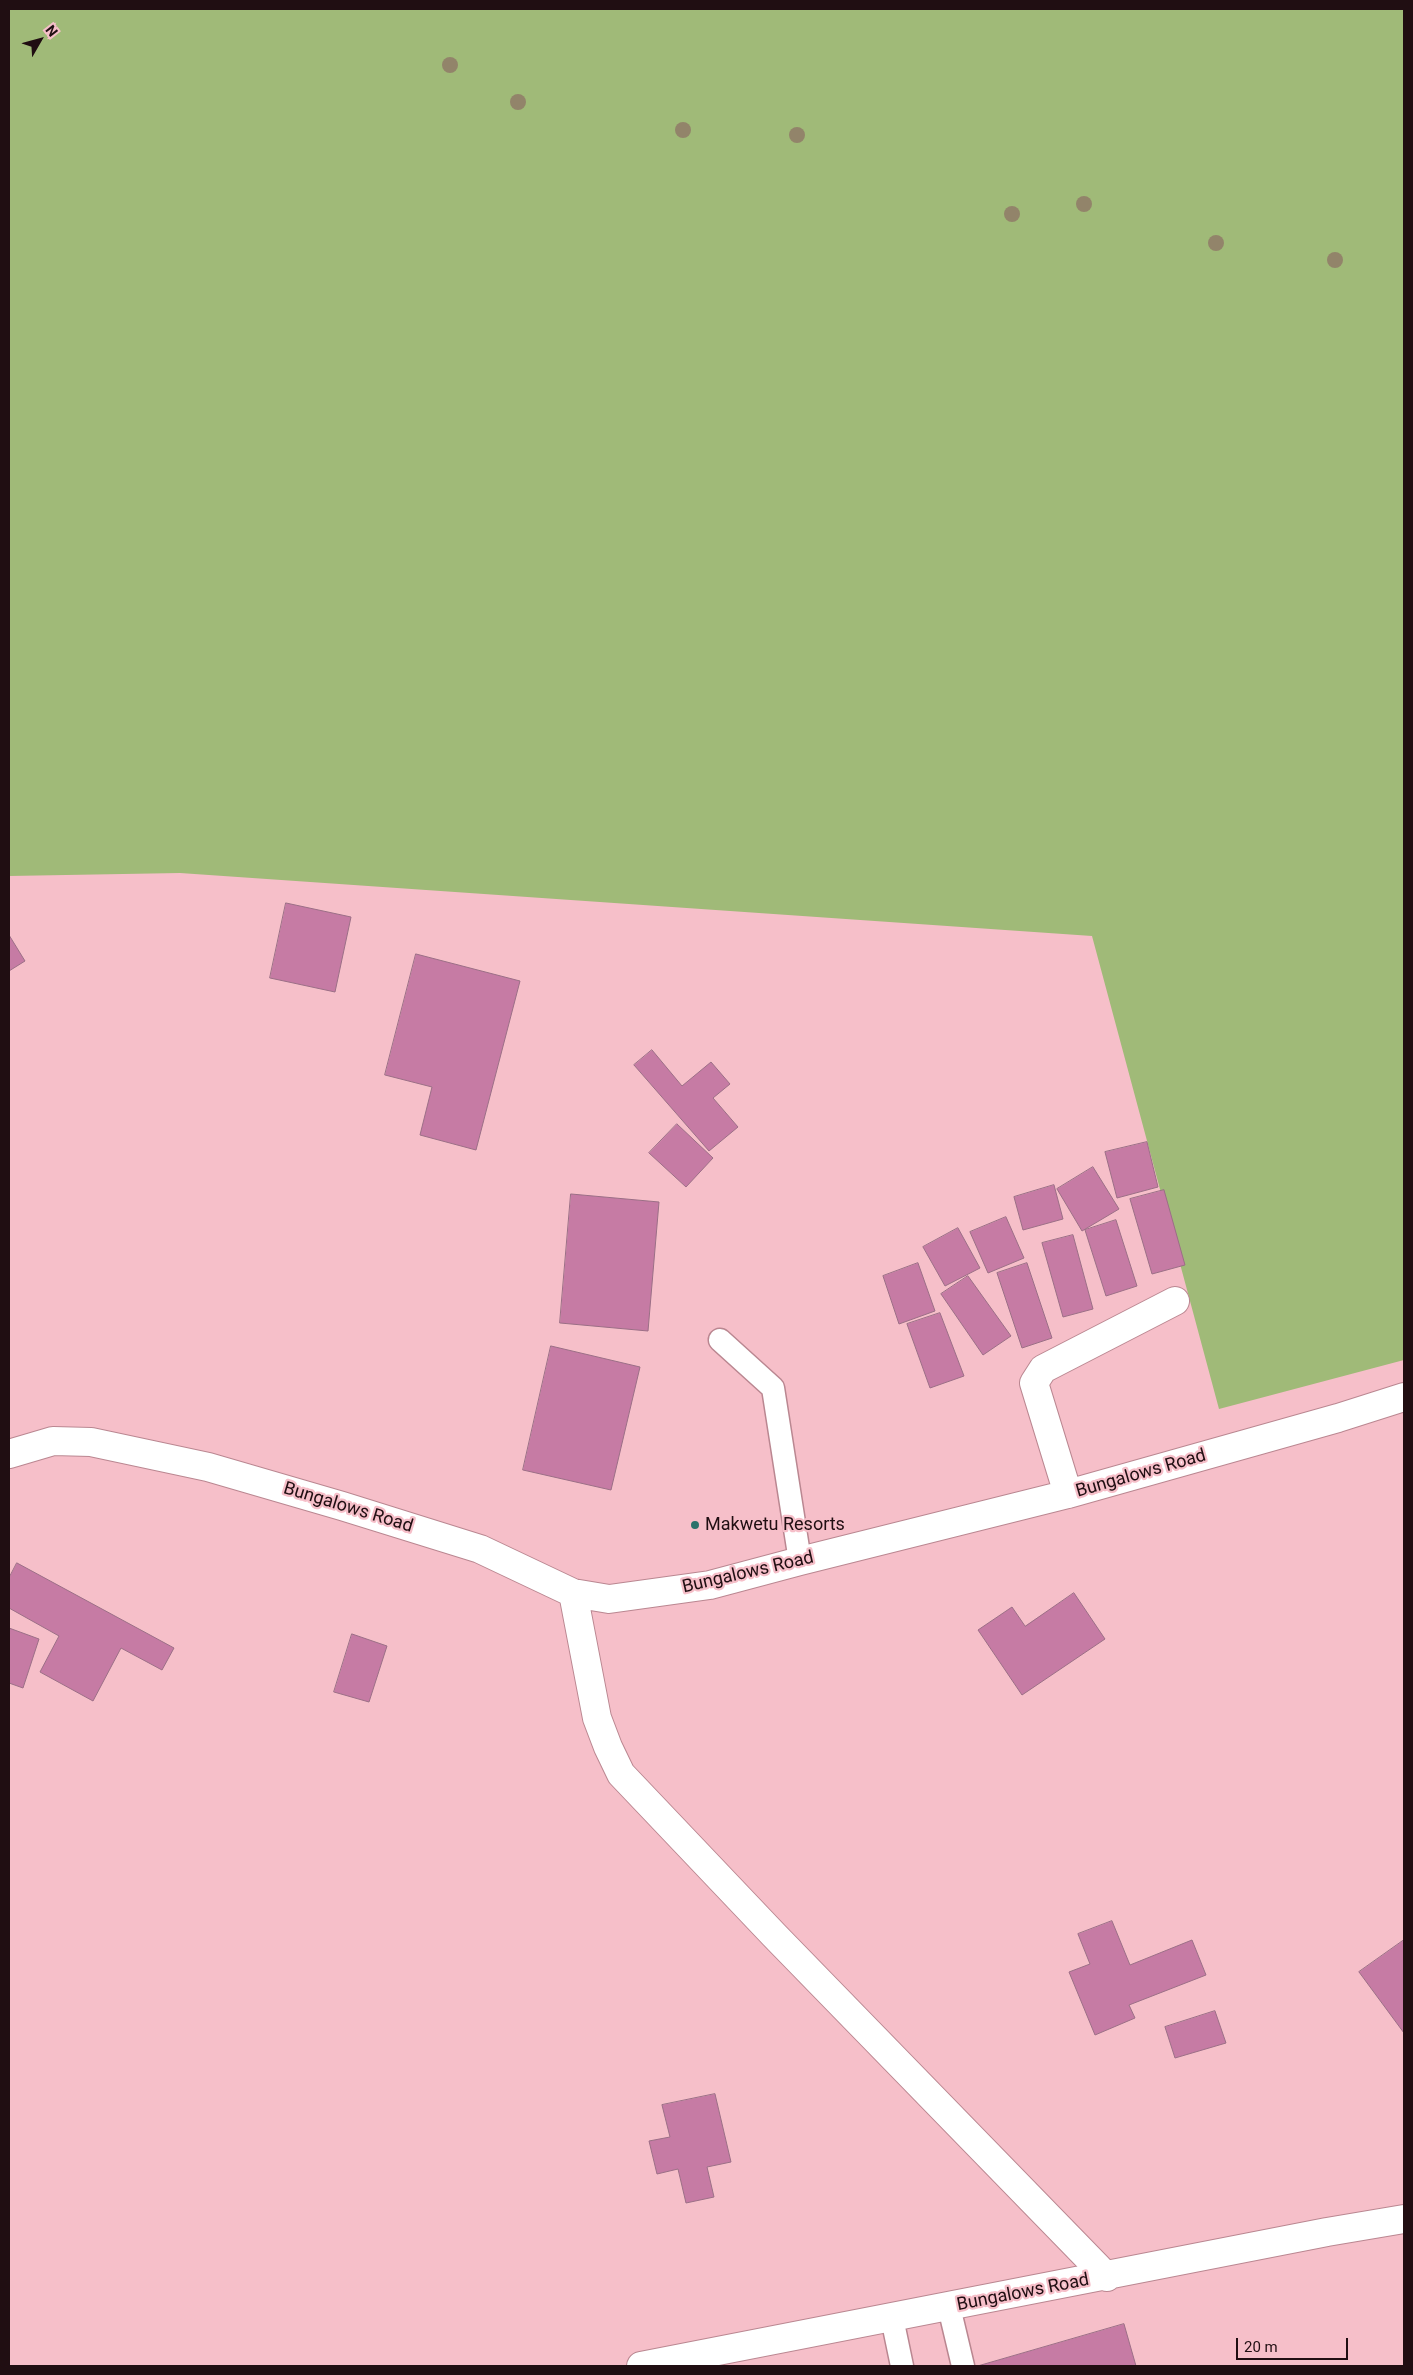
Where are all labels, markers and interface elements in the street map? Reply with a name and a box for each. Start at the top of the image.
north arrow [15,15,65,65]
text: N [42,22,61,40]
street label: Bungalows Road [1074,1445,1208,1503]
street label: Bungalows Road [281,1478,415,1538]
place label: Makwetu Resorts [705,1514,845,1536]
marker: Makwetu Resorts [689,1519,701,1531]
street label: Bungalows Road [680,1547,816,1599]
street label: Bungalows Road [955,2270,1091,2316]
scale bar [1238,2328,1350,2360]
text: 20 m [1244,2338,1278,2356]

